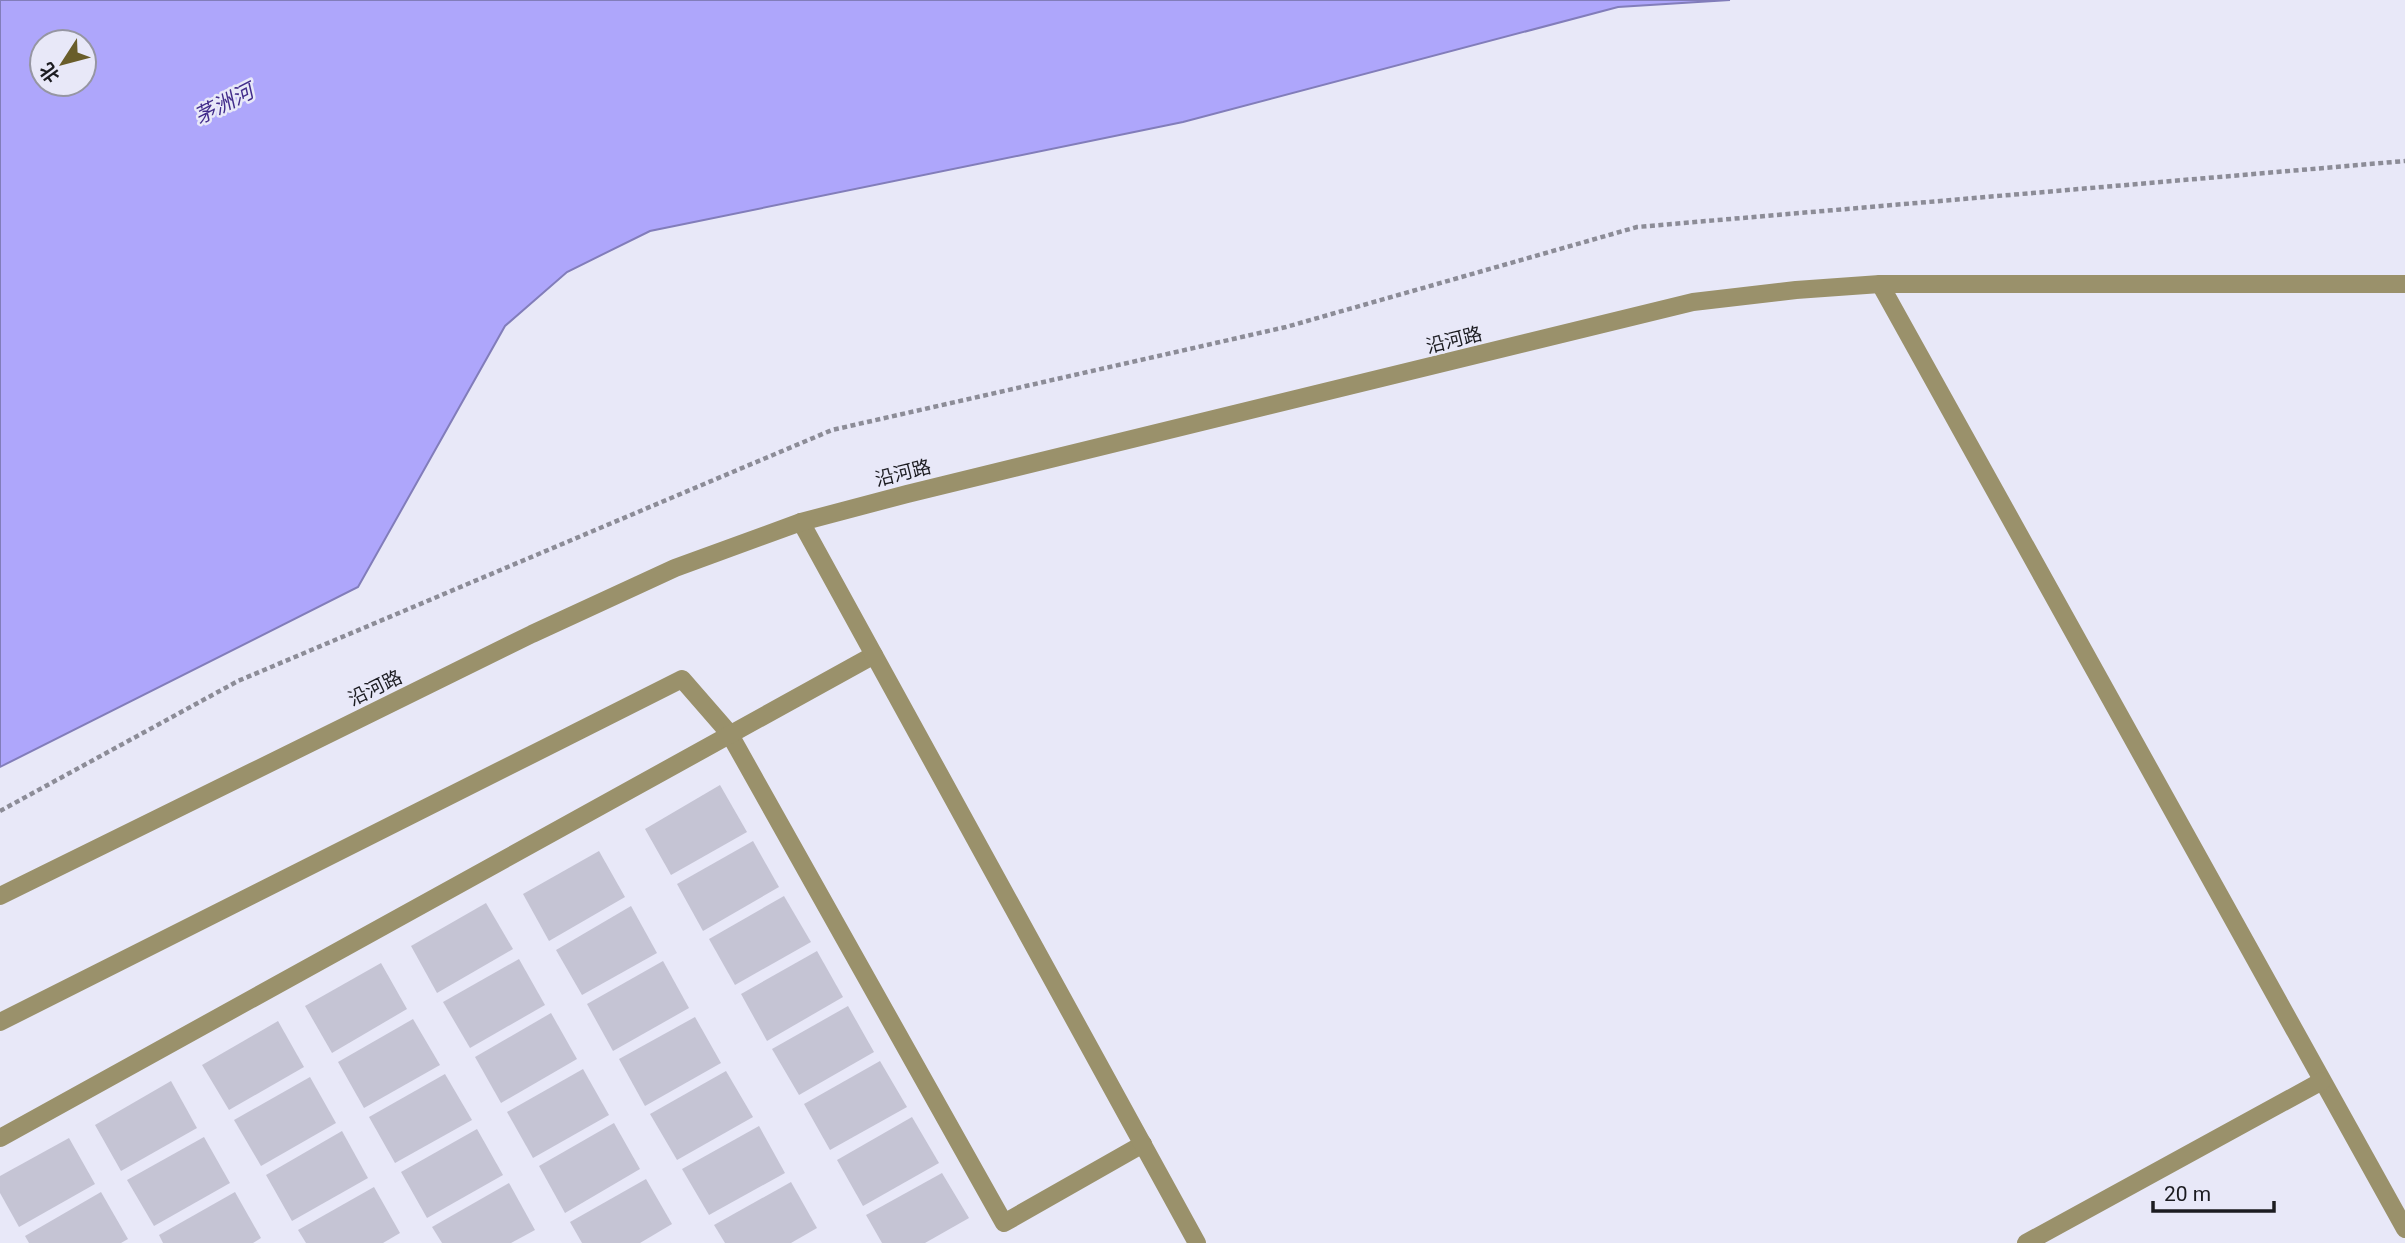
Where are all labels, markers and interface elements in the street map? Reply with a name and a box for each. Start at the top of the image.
north arrow [28,28,98,98]
text: 北 [35,58,65,87]
water label: 茅洲河 [190,77,261,129]
street label: 沿河路 [1424,322,1484,358]
street label: 沿河路 [873,455,933,491]
street label: 沿河路 [344,665,406,711]
scale bar [2153,1170,2274,1214]
text: 20 m [2164,1182,2211,1206]

